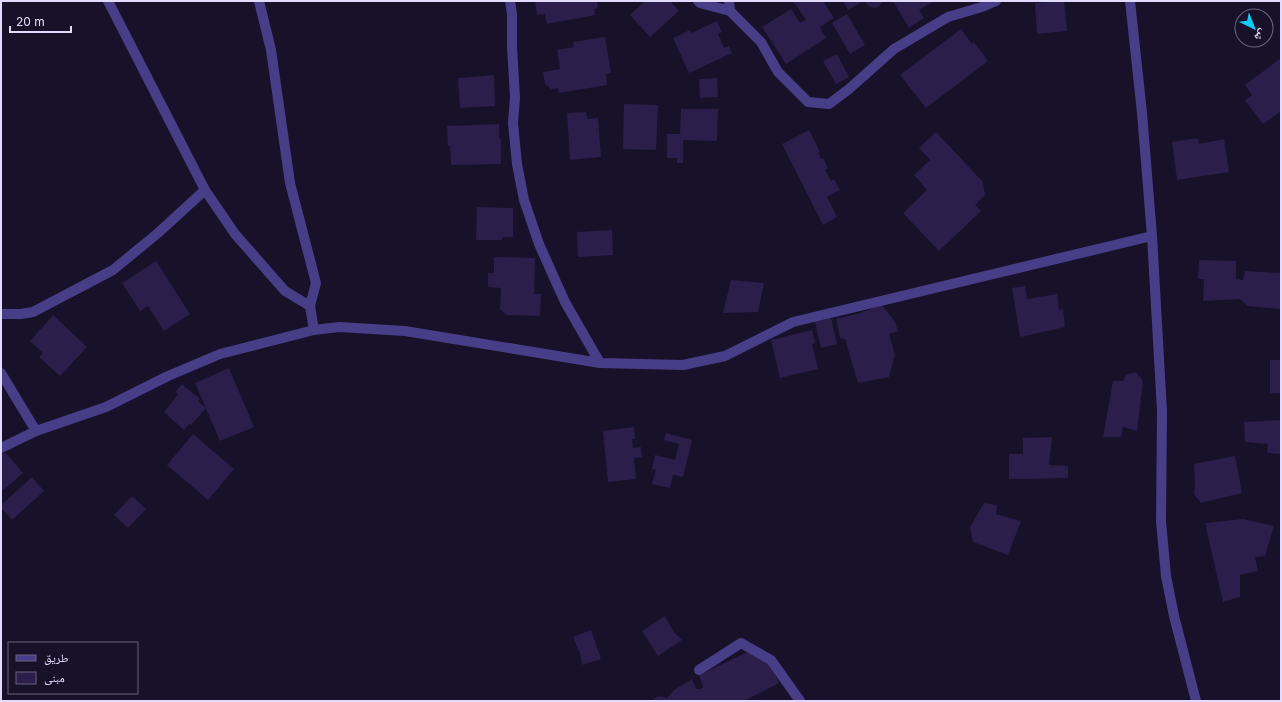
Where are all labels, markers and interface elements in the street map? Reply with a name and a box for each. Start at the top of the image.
scale bar [10,8,71,34]
north arrow [1234,8,1274,48]
text: 20 m [16,14,45,29]
text: ش [1251,25,1270,45]
legend [8,642,138,694]
text: طريق [44,650,69,665]
text: مبنى [44,670,65,685]

